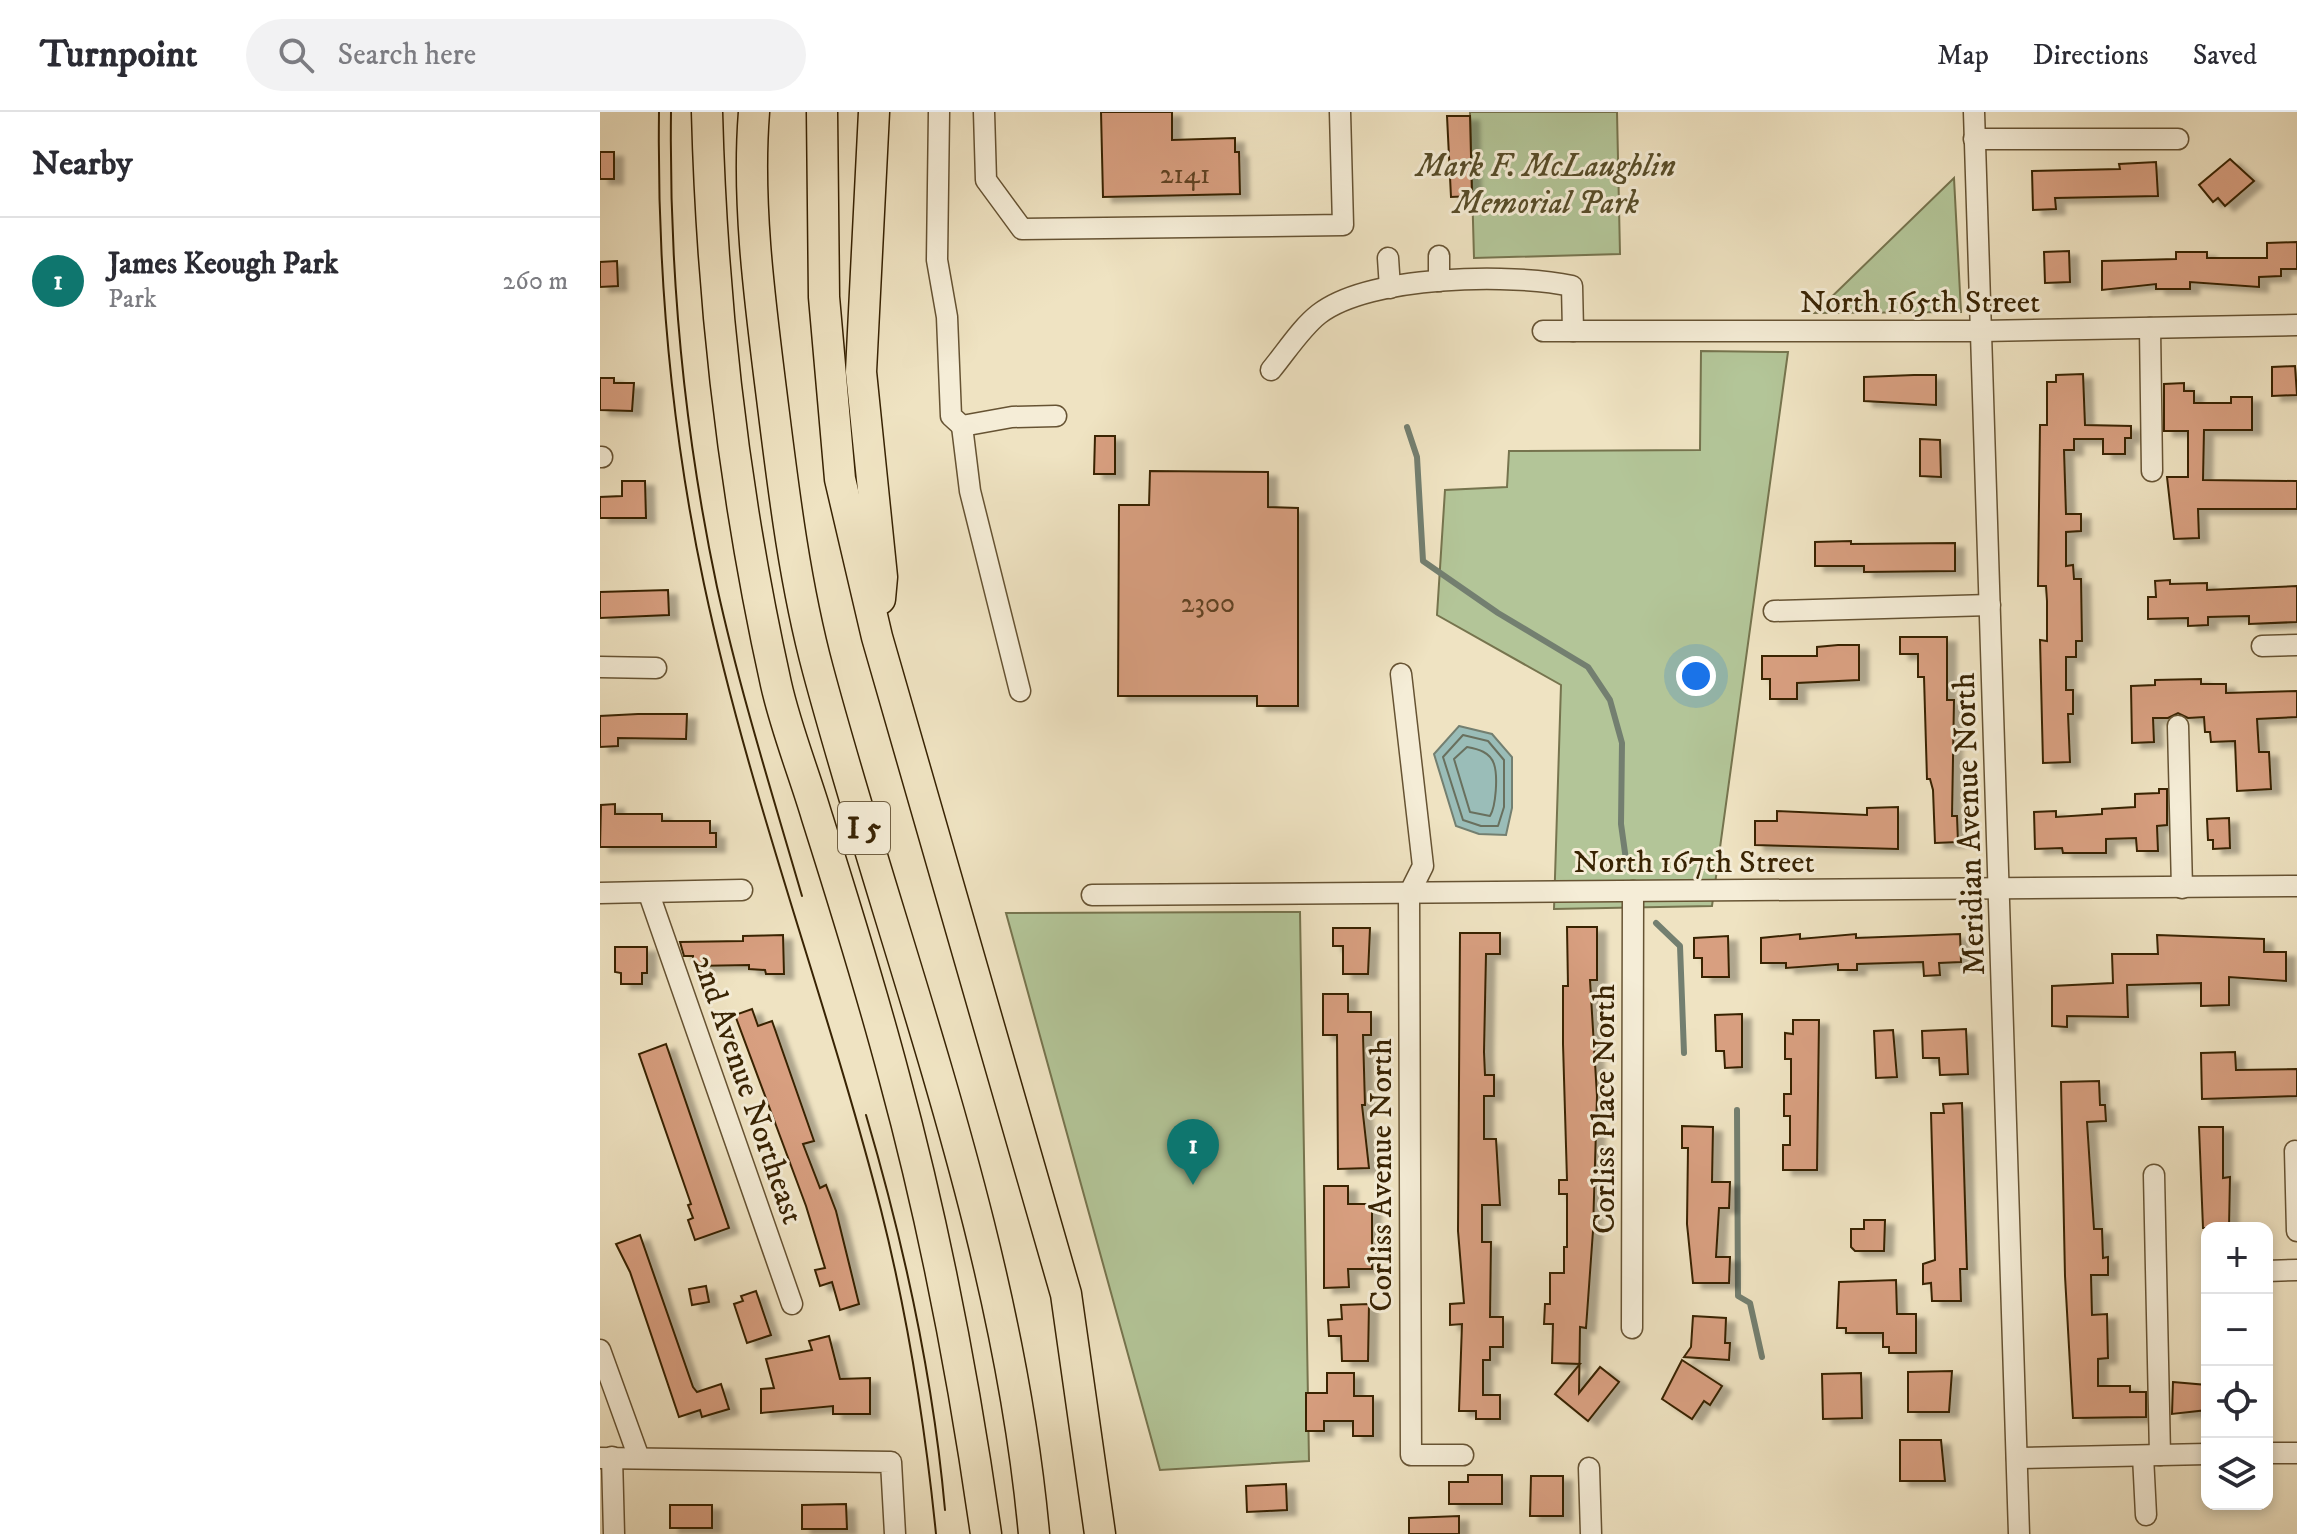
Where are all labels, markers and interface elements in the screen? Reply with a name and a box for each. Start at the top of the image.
search box [246,19,806,91]
text: Turnpoint [40,31,198,79]
icon: search [274,33,318,77]
text: Search here [338,37,476,74]
text: Map [1937,38,1989,73]
text: Directions [2033,38,2149,73]
text: Saved [2193,38,2257,73]
text: Nearby [32,143,133,185]
park label: Mark F. McLaughlin Memorial Park [1414,147,1676,224]
house number: 2141 [1160,157,1210,192]
text: James Keough Park [108,246,338,283]
text: 1 [53,265,63,298]
text: 260 m [503,265,568,298]
text: Park [108,283,157,316]
street label: North 165th Street [1800,283,2040,323]
house number: 2300 [1181,586,1235,621]
your location [1676,656,1716,696]
street label: Meridian Avenue North [1945,672,1995,976]
road number: I 5 [838,802,890,854]
street label: North 167th Street [1573,843,1815,883]
street label: 2nd Avenue Northeast [682,950,812,1229]
street label: Corliss Place North [1585,984,1625,1234]
street label: Corliss Avenue North [1362,1038,1402,1312]
pin: 1 [1167,1119,1219,1185]
map controls [2201,1222,2273,1510]
button: + [2201,1222,2273,1294]
button: − [2201,1294,2273,1366]
button: locate [2201,1366,2273,1438]
button: layers [2201,1438,2273,1510]

